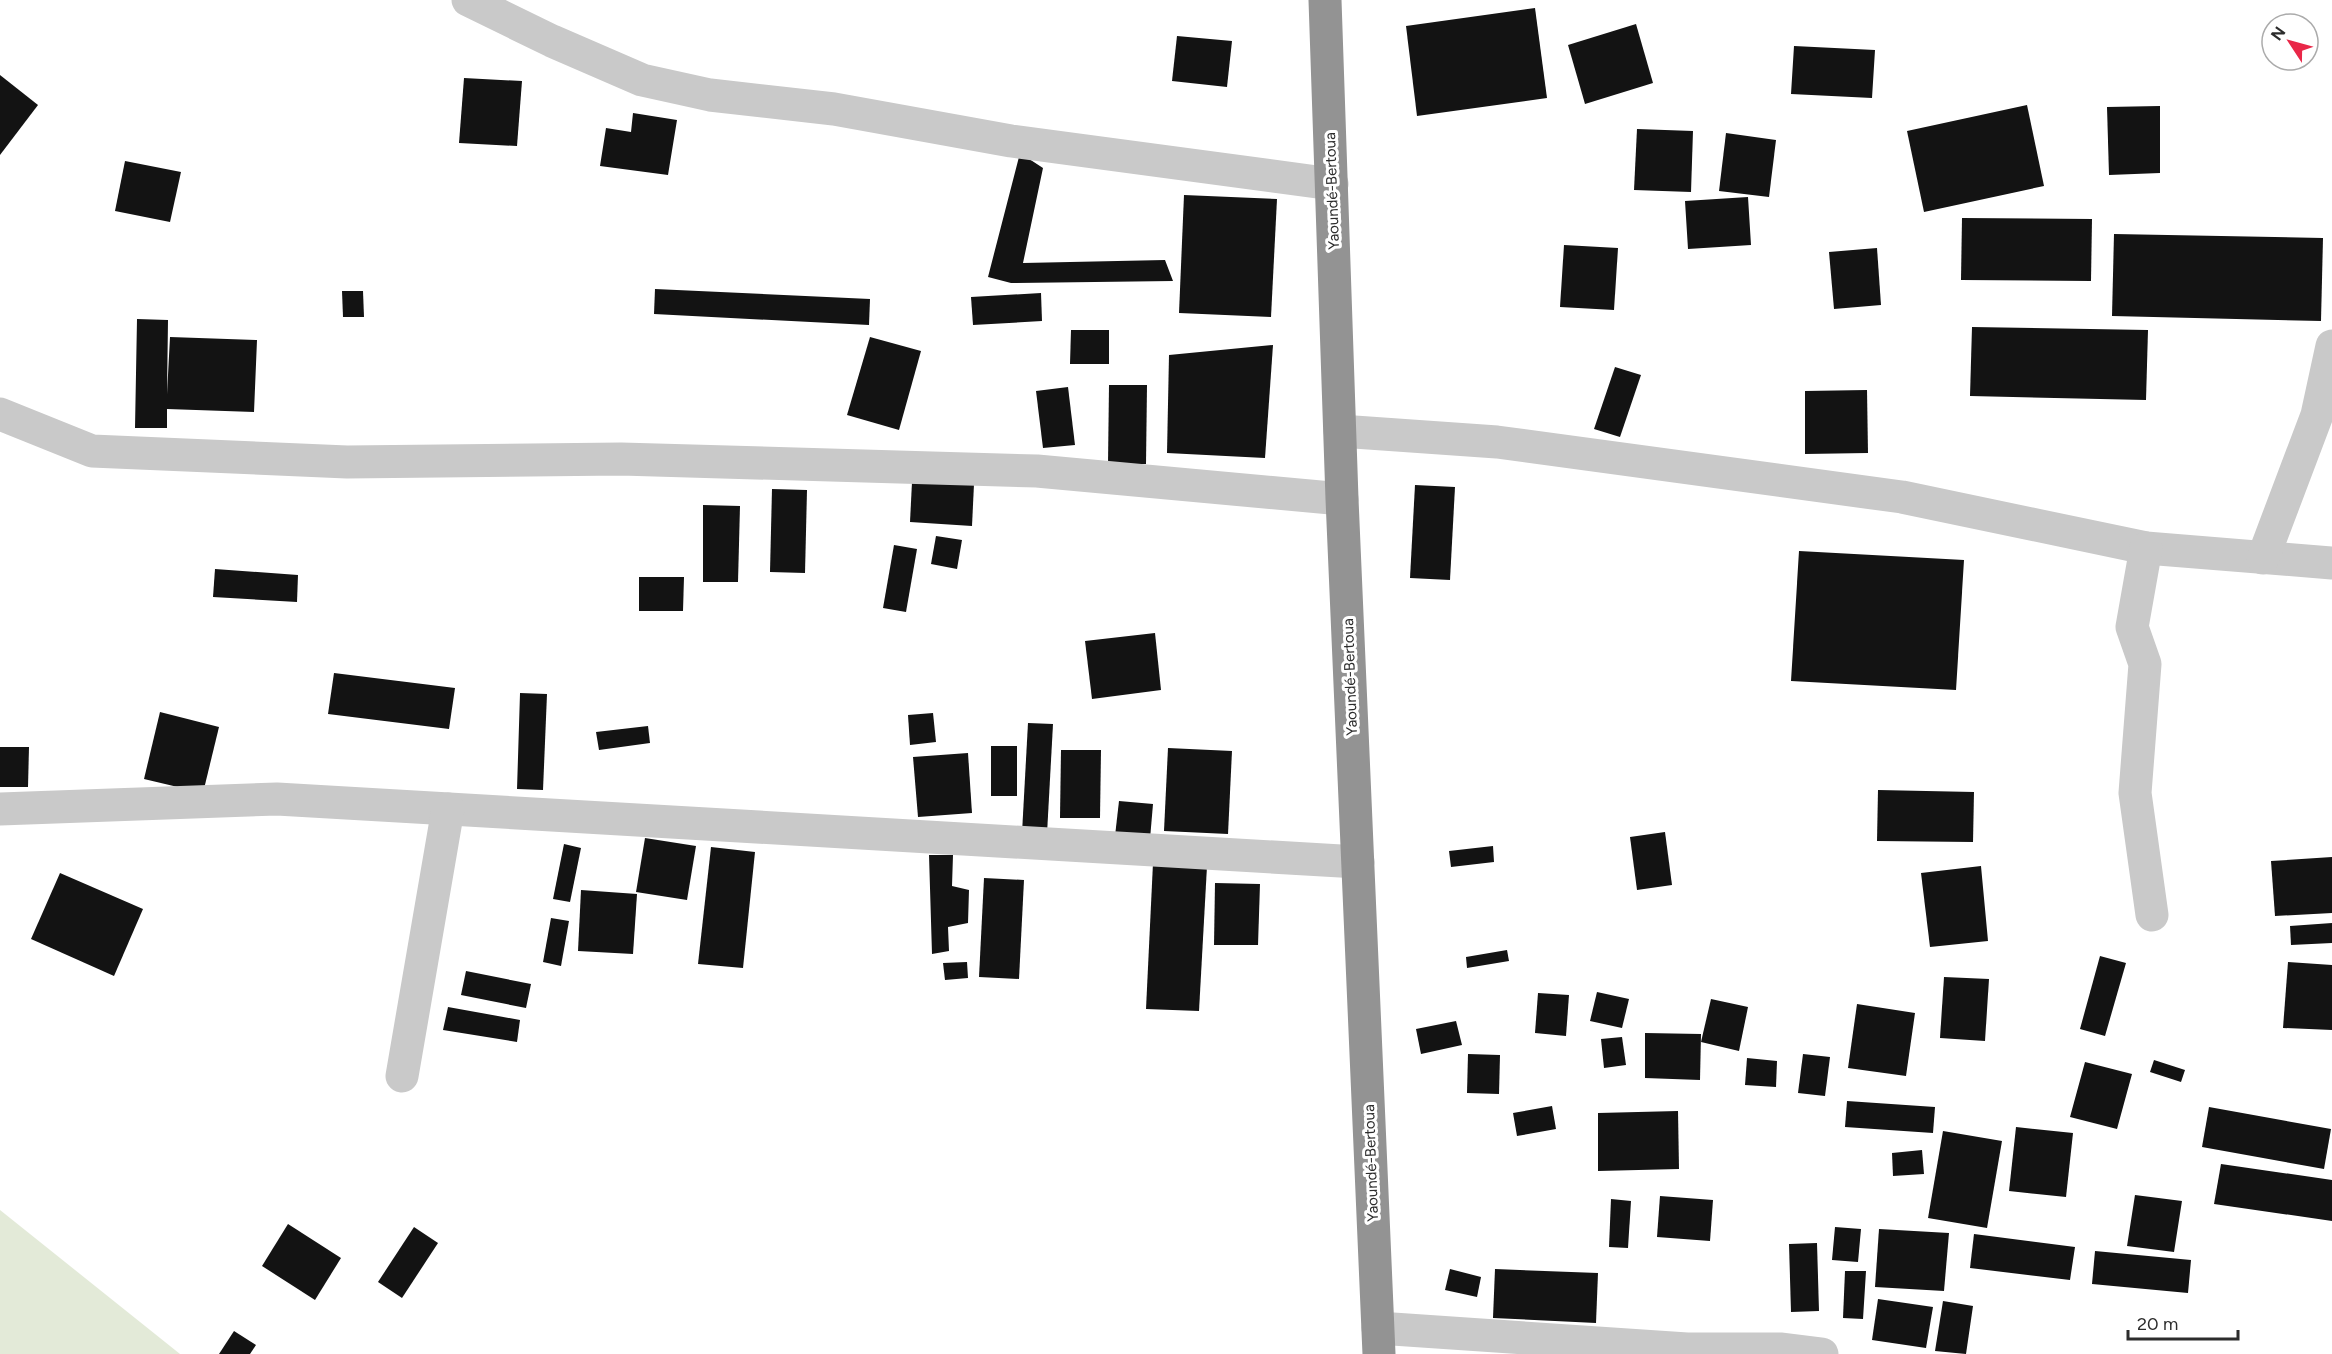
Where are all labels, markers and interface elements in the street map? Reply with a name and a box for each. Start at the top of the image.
north arrow [2260,12,2320,72]
text: N [2267,23,2290,44]
street label: Yaoundé-Bertoua [1321,132,1343,250]
street label: Yaoundé-Bertoua [1339,618,1361,736]
street label: Yaoundé-Bertoua [1360,1104,1382,1222]
scale bar [2128,1303,2238,1341]
text: 20 m [2137,1313,2178,1335]

